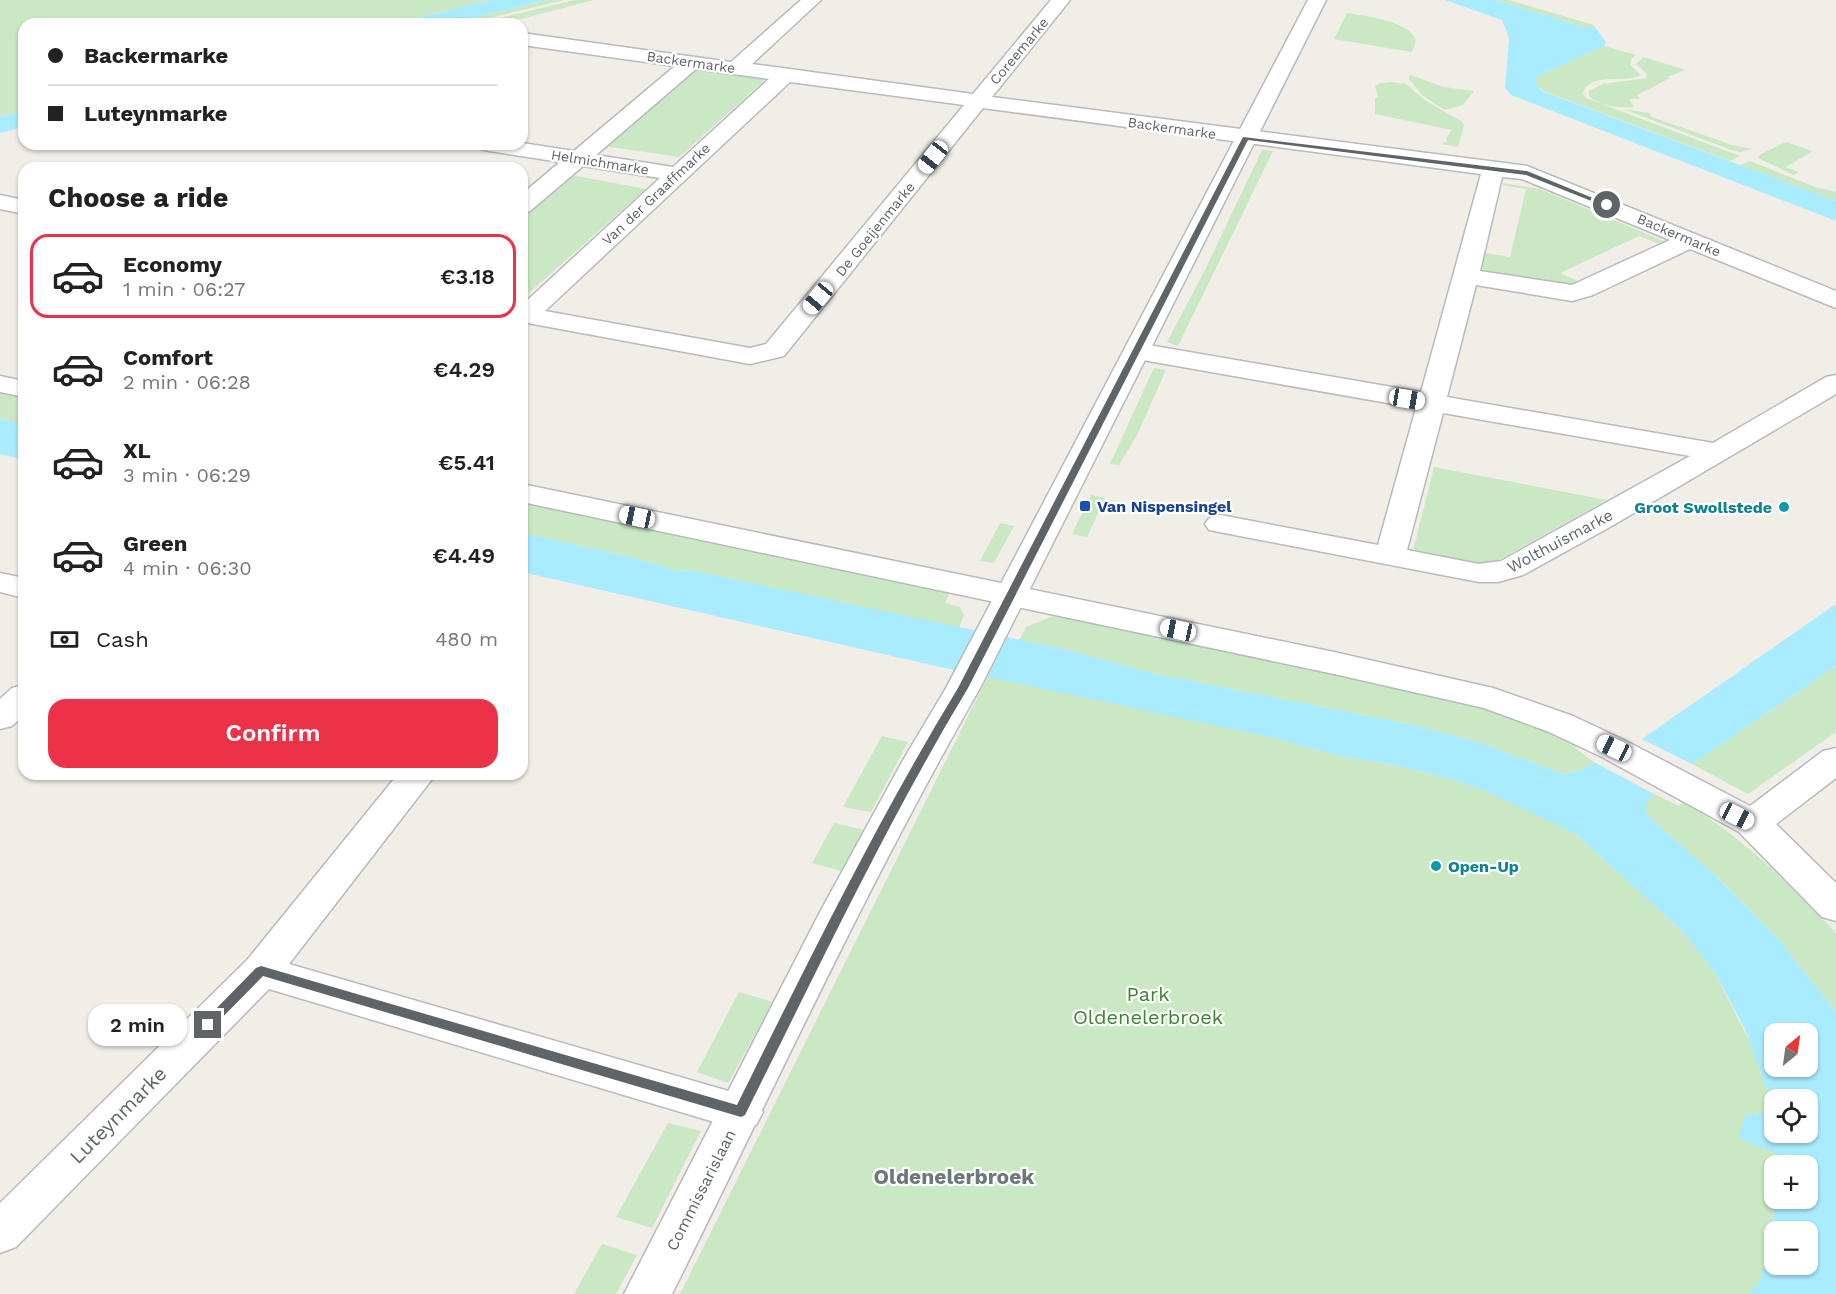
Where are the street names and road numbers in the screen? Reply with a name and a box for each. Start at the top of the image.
street label: Coreemarke [986,14,1052,88]
street label: Backermarke [646,48,736,76]
street label: Backermarke [1127,114,1217,142]
street label: Van der Graaffmarke [599,140,713,248]
street label: Helmichmarke [550,146,650,178]
street label: De Goeijenmarke [832,179,918,279]
street label: Backermarke [1635,210,1723,260]
street label: Wolthuismarke [1504,505,1616,577]
street label: Luteynmarke [65,1062,171,1168]
street label: Commissarislaan [662,1126,740,1254]

